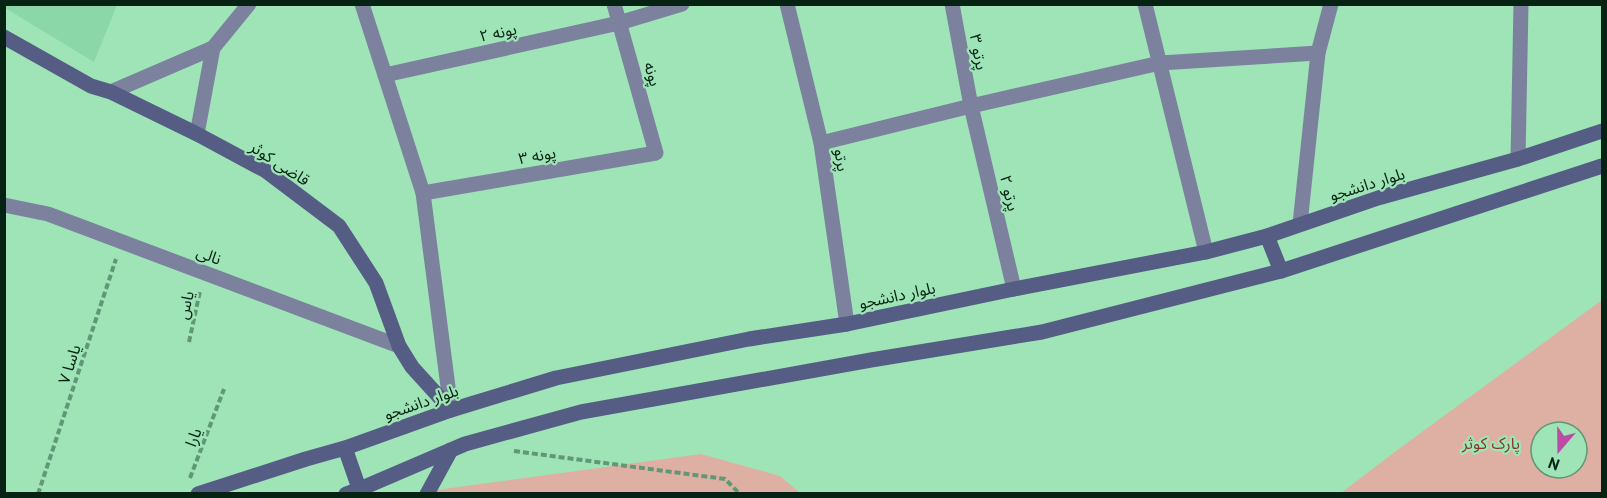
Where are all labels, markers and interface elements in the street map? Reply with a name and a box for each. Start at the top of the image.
street label: پونه ۲ [477,18,519,47]
street label: پرتو ۳ [965,32,992,72]
street label: پونه [639,60,666,89]
street label: قاضی کوثر [245,136,314,190]
street label: پونه ۳ [517,142,558,169]
street label: پرتو [829,147,854,173]
street label: بلوار دانشجو [1327,163,1407,205]
street label: پرتو ۲ [995,173,1024,213]
street label: نالی [194,241,224,269]
street label: بلوار دانشجو [857,277,937,313]
street label: یاس [172,289,198,321]
street label: یاسا ۷ [53,342,85,386]
street label: بلوار دانشجو [381,380,461,424]
north arrow [1529,420,1589,480]
street label: یارا [180,425,206,449]
park label: پارک کوثر [1461,433,1520,454]
text: N [1546,453,1562,475]

